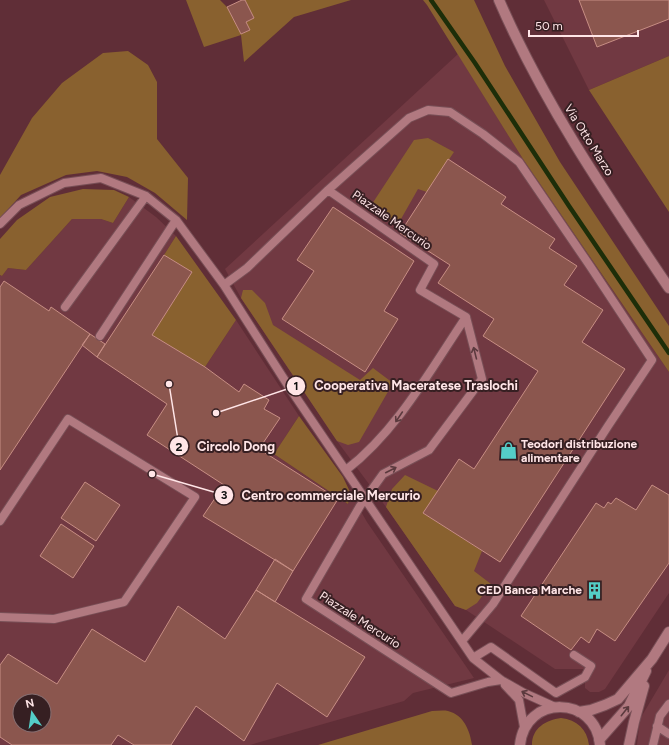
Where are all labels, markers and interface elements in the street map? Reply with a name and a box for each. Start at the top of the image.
scale bar [529,12,638,38]
text: 50 m [535,19,563,33]
street label: Via Otto Marzo [561,102,617,178]
street label: Piazzale Mercurio [350,187,434,253]
one-way arrow [471,347,479,360]
callout: Cooperativa Maceratese Traslochi [286,373,526,398]
text: Cooperativa Maceratese Traslochi [314,378,518,393]
text: 1 [293,379,299,393]
one-way arrow [395,411,403,422]
callout: Circolo Dong [169,434,283,459]
place label: Teodori distribuzione alimentare [521,437,638,465]
text: Circolo Dong [197,439,275,454]
text: 2 [176,440,183,454]
shop icon: Teodori distribuzione alimentare [498,441,518,461]
one-way arrow [385,466,397,473]
callout: Centro commerciale Mercurio [214,483,428,508]
text: 3 [221,488,228,502]
text: Centro commerciale Mercurio [242,488,421,503]
building icon: CED Banca Marche [585,580,605,600]
place label: CED Banca Marche [477,583,582,597]
street label: Piazzale Mercurio [317,589,403,651]
one-way arrow [522,690,534,698]
north arrow [12,693,52,733]
text: N [24,696,35,711]
one-way arrow [621,705,630,716]

